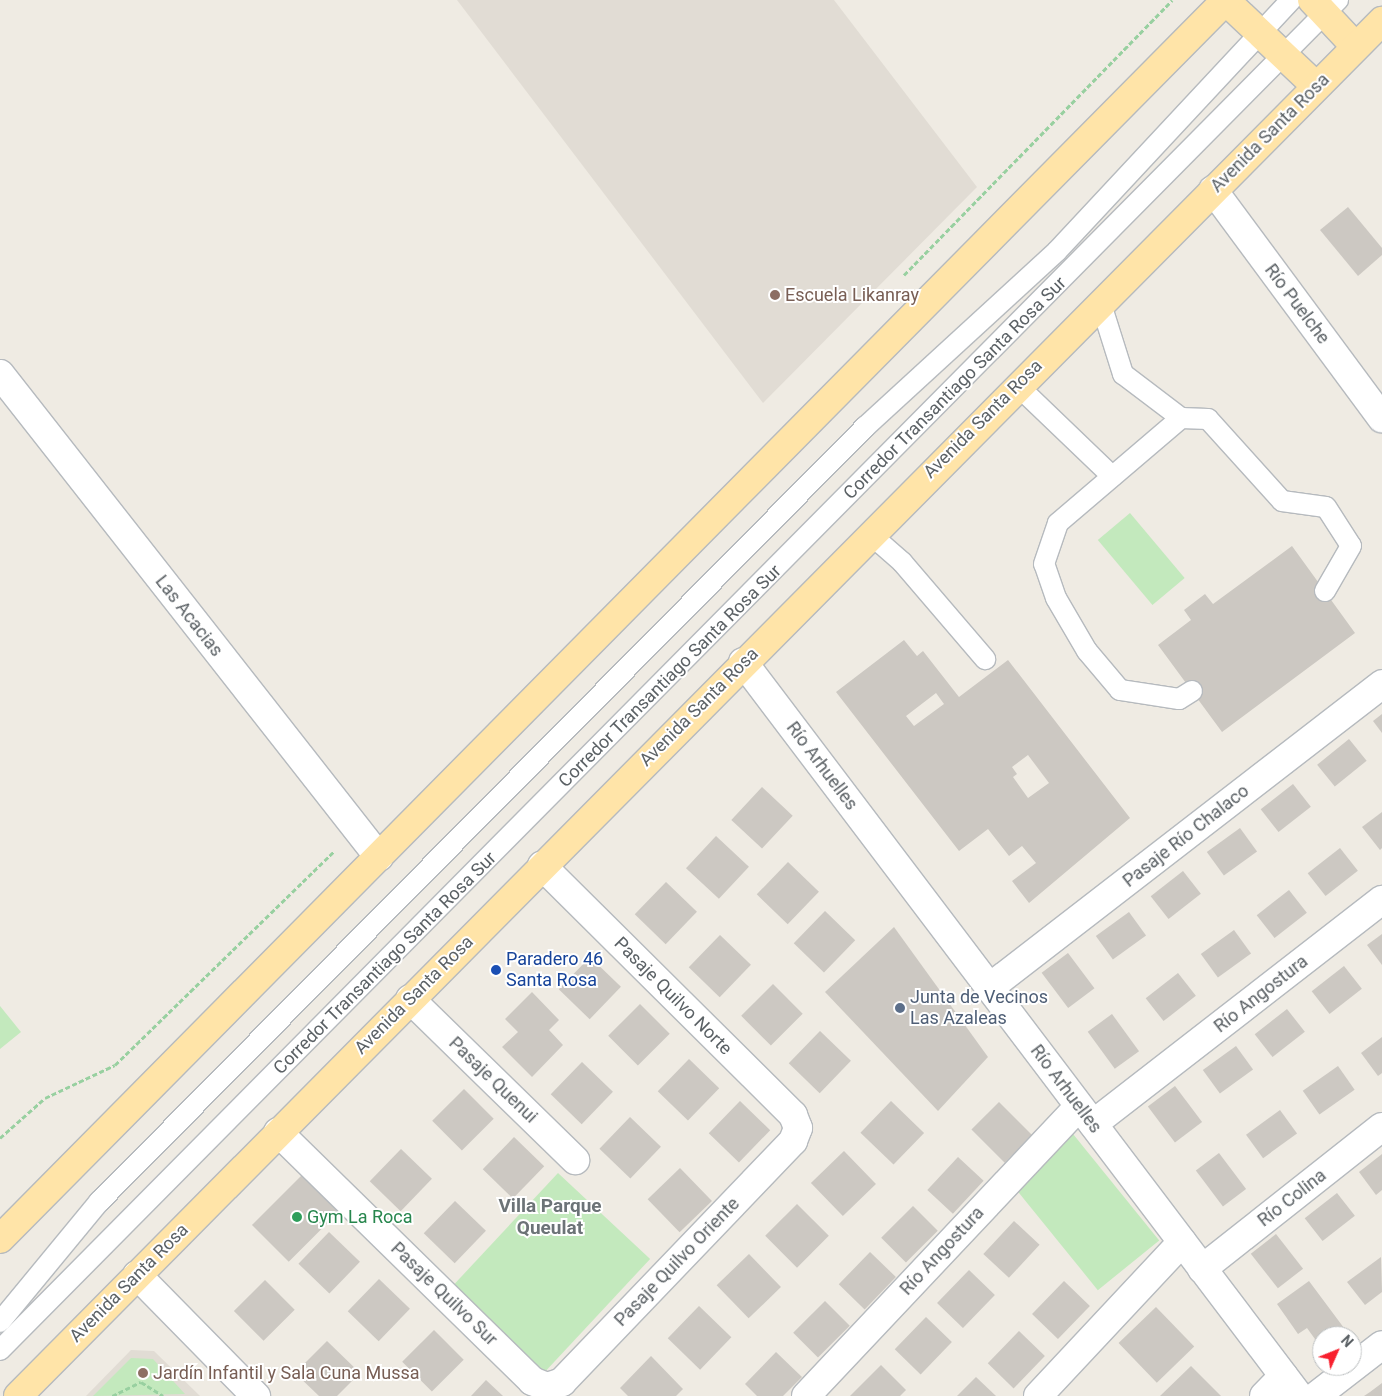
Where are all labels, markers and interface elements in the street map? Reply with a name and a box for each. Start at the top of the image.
street label: Avenida Santa Rosa [1206,69,1334,197]
street label: Río Puelche [1260,260,1334,348]
street label: Corredor Transantiago Santa Rosa Sur [839,272,1071,504]
place label: Escuela Likanray [785,284,919,306]
marker: Escuela Likanray [769,289,781,301]
street label: Avenida Santa Rosa [919,355,1047,483]
street label: Corredor Transantiago Santa Rosa Sur [554,560,786,792]
street label: Las Acacias [151,571,227,661]
street label: Avenida Santa Rosa [635,643,763,771]
street label: Río Arhuelles [782,718,862,814]
street label: Pasaje Río Chalaco [1119,780,1253,892]
street label: Corredor Transantiago Santa Rosa Sur [269,847,501,1079]
street label: Avenida Santa Rosa [350,931,478,1059]
street label: Pasaje Quilvo Norte [610,933,736,1059]
place label: Paradero 46 Santa Rosa [506,949,603,992]
street label: Río Angostura [1210,951,1312,1037]
marker: Paradero 46 Santa Rosa [490,964,502,976]
place label: Junta de Vecinos Las Azaleas [910,987,1048,1030]
marker: Junta de Vecinos Las Azaleas [894,1002,906,1014]
street label: Pasaje Quenui [444,1032,542,1128]
street label: Río Arhuelles [1026,1041,1106,1137]
street label: Río Colina [1254,1165,1330,1231]
street label: Pasaje Quilvo Oriente [610,1193,744,1331]
district label: Villa Parque Queulat [498,1195,602,1239]
street label: Río Angostura [896,1202,988,1300]
place label: Gym La Roca [307,1206,413,1228]
marker: Gym La Roca [291,1211,303,1223]
street label: Avenida Santa Rosa [65,1219,193,1347]
street label: Pasaje Quilvo Sur [386,1238,502,1350]
north arrow [1312,1326,1362,1376]
text: N [1338,1332,1356,1350]
place label: Jardín Infantil y Sala Cuna Mussa [153,1362,420,1384]
marker: Jardín Infantil y Sala Cuna Mussa [137,1367,149,1379]

